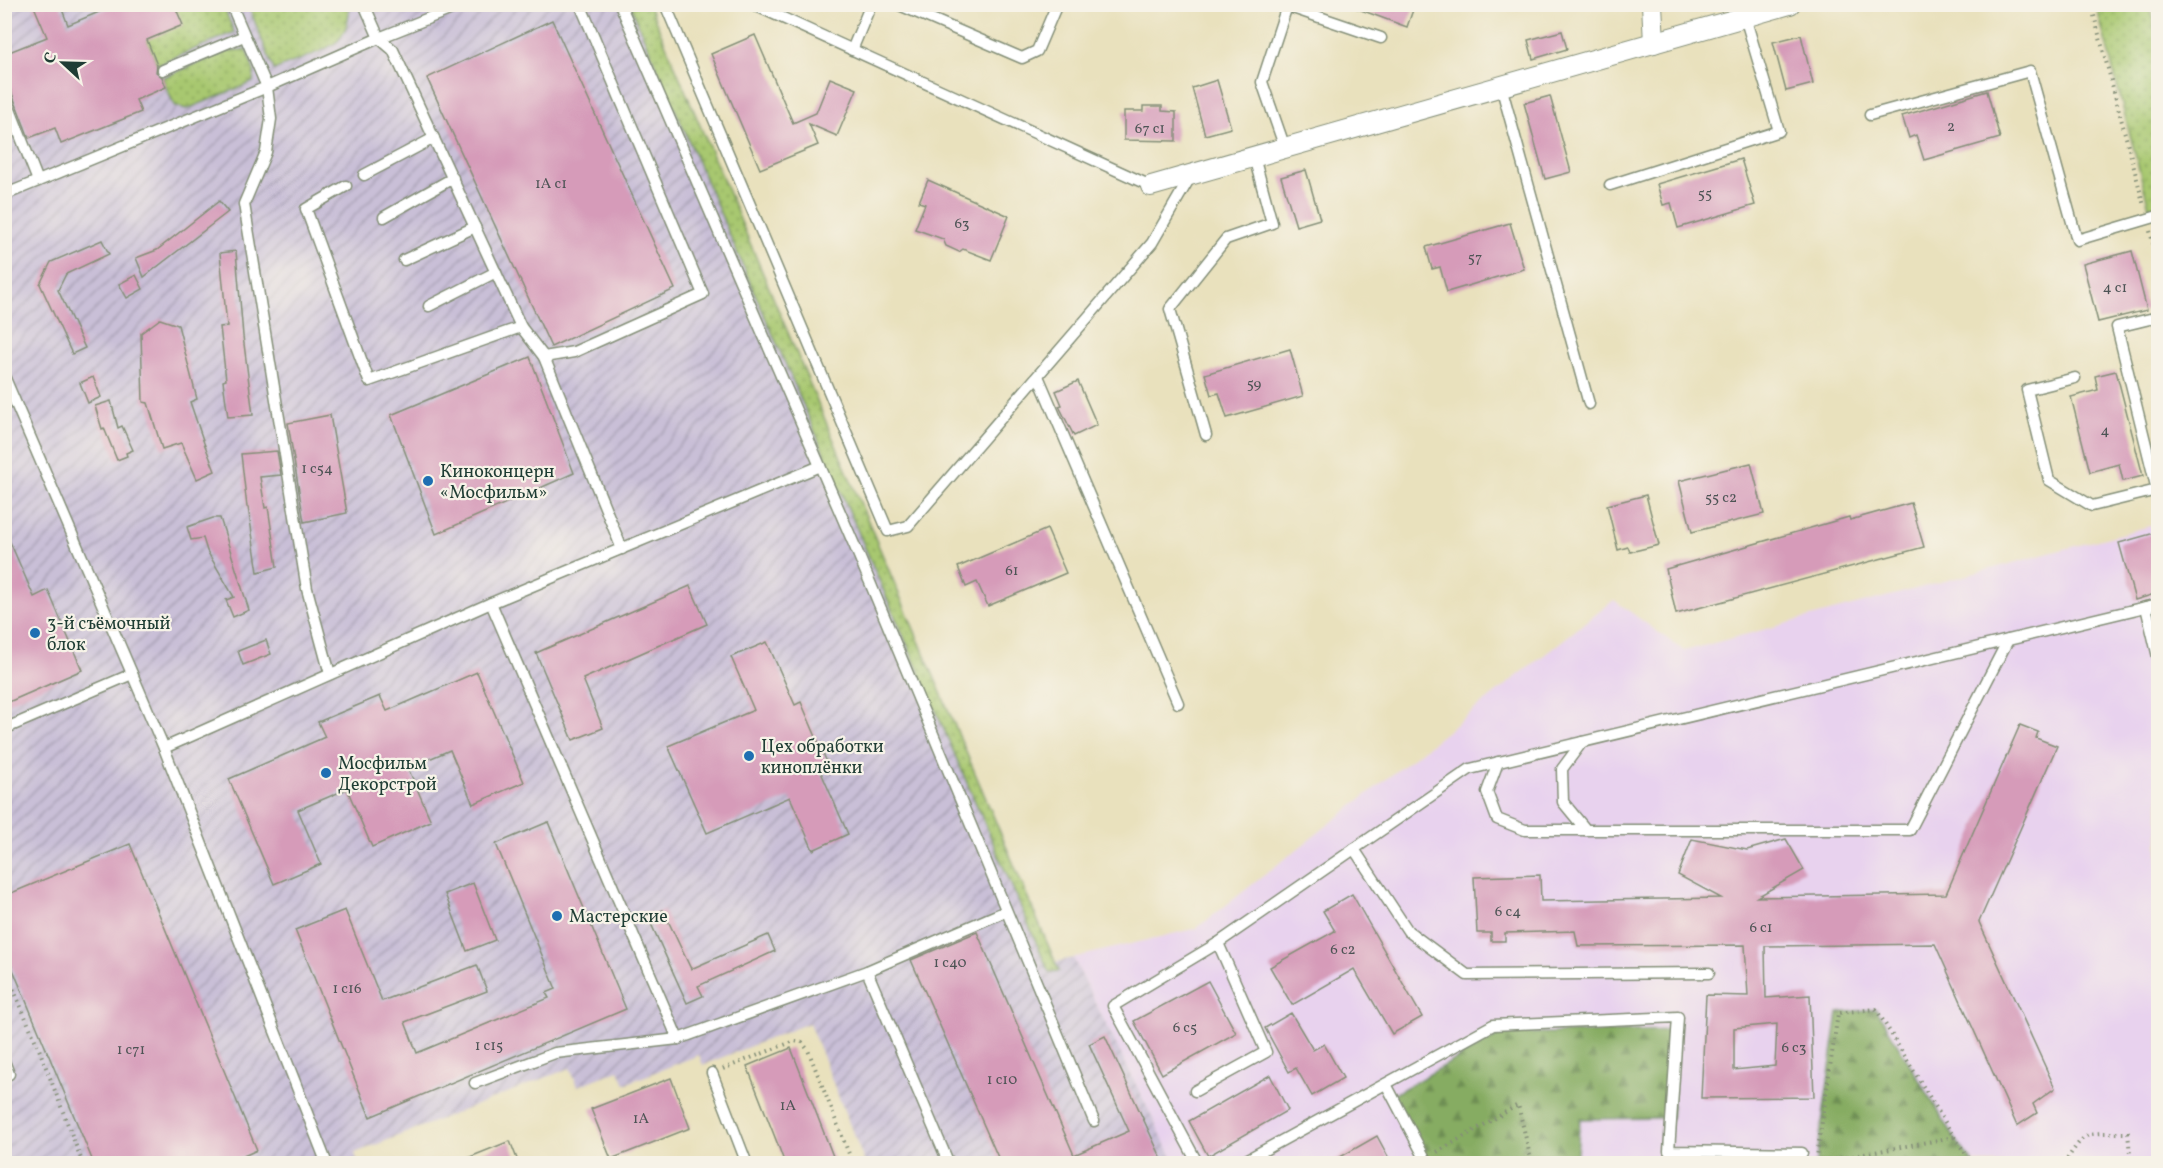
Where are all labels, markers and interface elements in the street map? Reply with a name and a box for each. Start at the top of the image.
north arrow [33,33,93,93]
text: С [39,49,63,67]
house number: 2 [1947,117,1955,138]
house number: 67 с1 [1135,119,1165,140]
house number: 1А с1 [535,174,567,195]
house number: 55 [1698,184,1712,205]
house number: 63 [954,214,970,235]
house number: 57 [1468,248,1482,269]
house number: 4 с1 [2103,278,2127,299]
house number: 59 [1247,374,1262,395]
house number: 4 [2101,421,2110,442]
house number: 1 с54 [301,459,333,480]
place label: Киноконцерн «Мосфильм» [440,460,555,506]
marker: Киноконцерн «Мосфильм» [421,474,435,488]
house number: 55 с2 [1705,488,1737,509]
house number: 61 [1005,561,1019,582]
place label: 3-й съёмочный блок [47,612,171,658]
marker: 3-й съёмочный блок [28,626,42,640]
place label: Цех обработки киноплёнки [761,735,884,781]
marker: Цех обработки киноплёнки [742,749,756,763]
place label: Мосфильм Декорстрой [338,752,437,798]
marker: Мосфильм Декорстрой [319,766,333,780]
house number: 6 с4 [1495,902,1521,923]
place label: Мастерские [569,905,668,930]
marker: Мастерские [550,909,564,923]
house number: 6 с1 [1749,918,1773,939]
house number: 6 с2 [1330,940,1356,961]
house number: 1 с40 [933,953,967,974]
house number: 1 с16 [333,979,361,1000]
house number: 6 с5 [1173,1018,1197,1039]
house number: 1 с15 [475,1036,503,1057]
house number: 6 с3 [1782,1038,1807,1059]
house number: 1 с71 [117,1040,145,1061]
house number: 1 с10 [987,1070,1017,1091]
house number: 1А [780,1096,797,1117]
house number: 1А [633,1109,650,1130]

